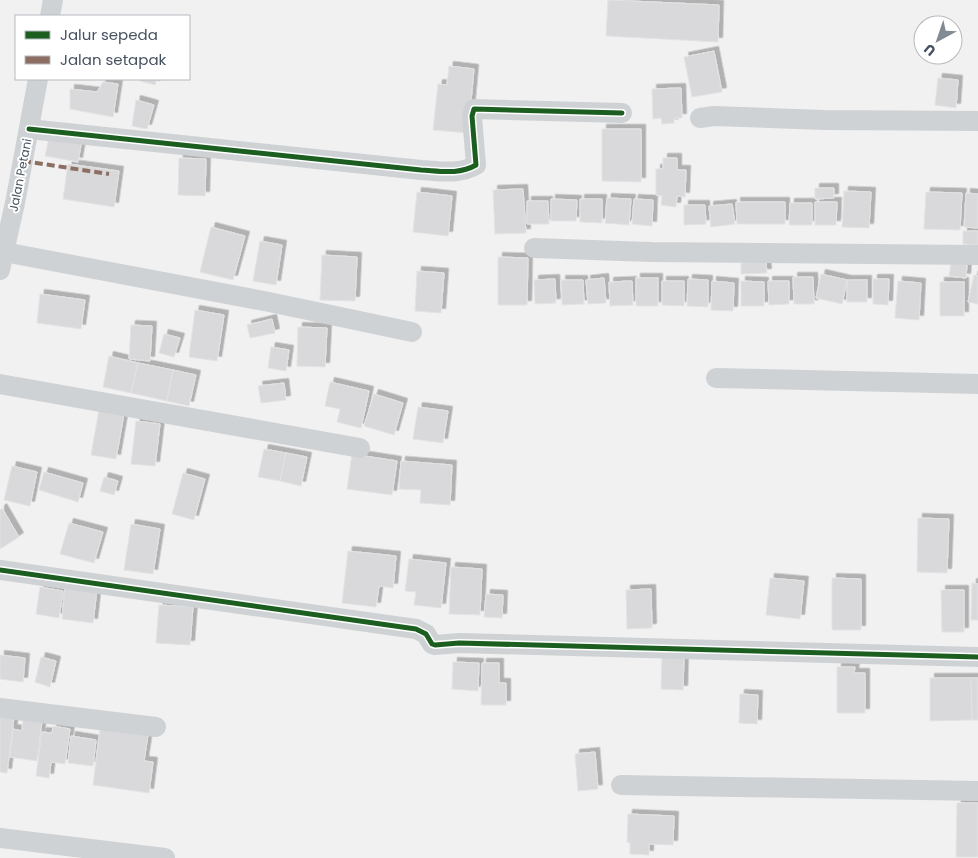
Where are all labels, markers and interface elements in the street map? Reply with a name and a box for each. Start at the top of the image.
legend [15,15,190,80]
north arrow [913,15,963,65]
text: Jalur sepeda [60,24,158,45]
text: U [919,39,940,61]
text: Jalan setapak [60,49,167,70]
street label: Jalan Petani [5,137,35,213]

